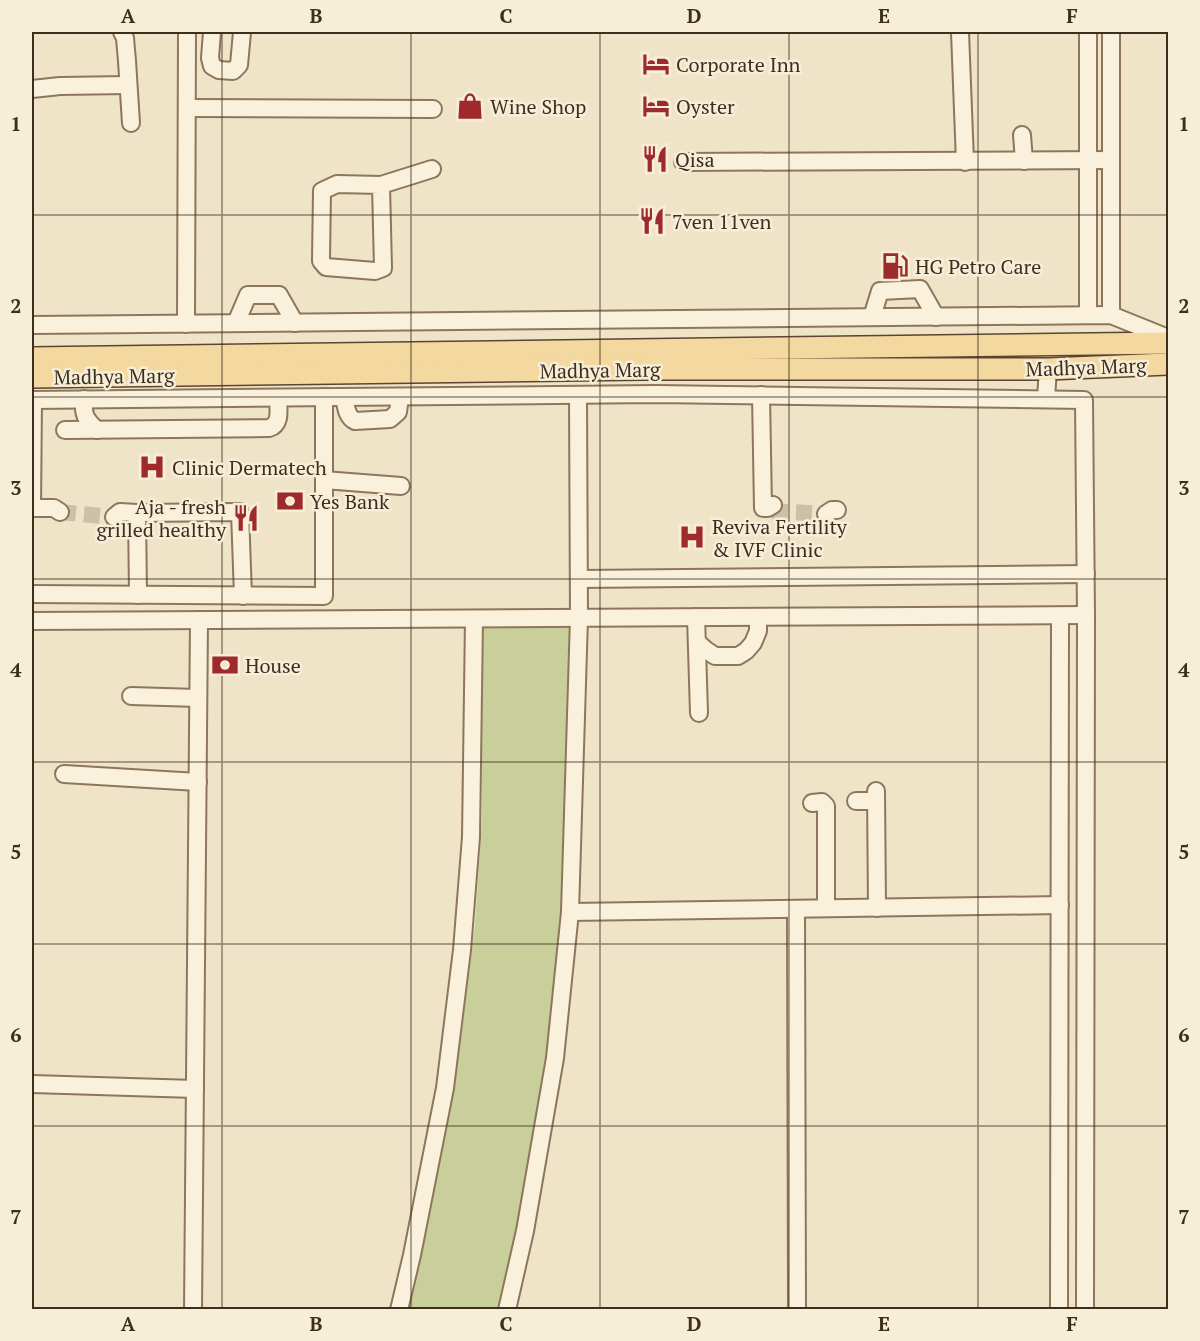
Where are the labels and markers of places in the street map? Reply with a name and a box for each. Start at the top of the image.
hotel icon: Corporate Inn [641,49,671,79]
place label: Corporate Inn [676,51,801,78]
shop icon: Wine Shop [455,91,485,121]
hotel icon: Oyster [641,91,671,121]
place label: Wine Shop [490,93,586,120]
place label: Oyster [676,93,735,120]
restaurant icon: Qisa [640,144,670,174]
place label: Qisa [675,146,715,173]
restaurant icon: 7ven 11ven [637,206,667,236]
place label: 7ven 11ven [672,208,772,235]
fuel station icon: HG Petro Care [880,251,910,281]
place label: HG Petro Care [915,253,1041,280]
hospital icon: Clinic Dermatech [137,452,167,482]
place label: Clinic Dermatech [172,454,327,481]
bank icon: Yes Bank [275,486,305,516]
place label: Yes Bank [310,488,390,515]
place label: Aja - fresh grilled healthy [97,493,227,543]
restaurant icon: Aja - fresh grilled healthy [231,503,261,533]
place label: Reviva Fertility & IVF Clinic [712,513,848,563]
hospital icon: Reviva Fertility & IVF Clinic [677,522,707,552]
bank icon: House [210,650,240,680]
place label: House [245,652,301,679]

